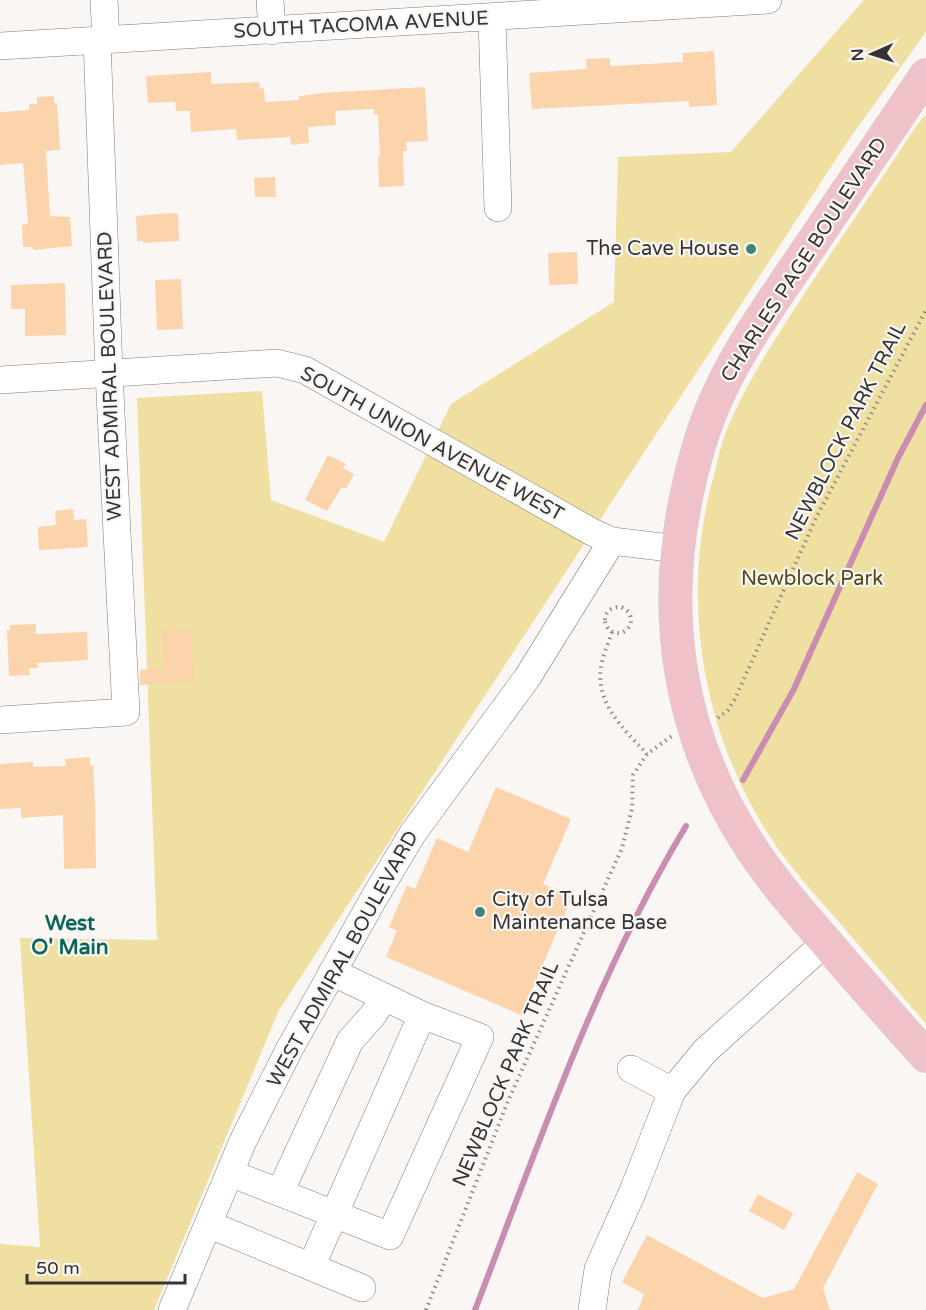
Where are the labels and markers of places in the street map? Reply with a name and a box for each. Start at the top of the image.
place label: The Cave House [586,237,739,261]
marker: The Cave House [744,242,758,256]
place label: City of Tulsa Maintenance Base [492,888,667,935]
marker: City of Tulsa Maintenance Base [473,905,487,919]

